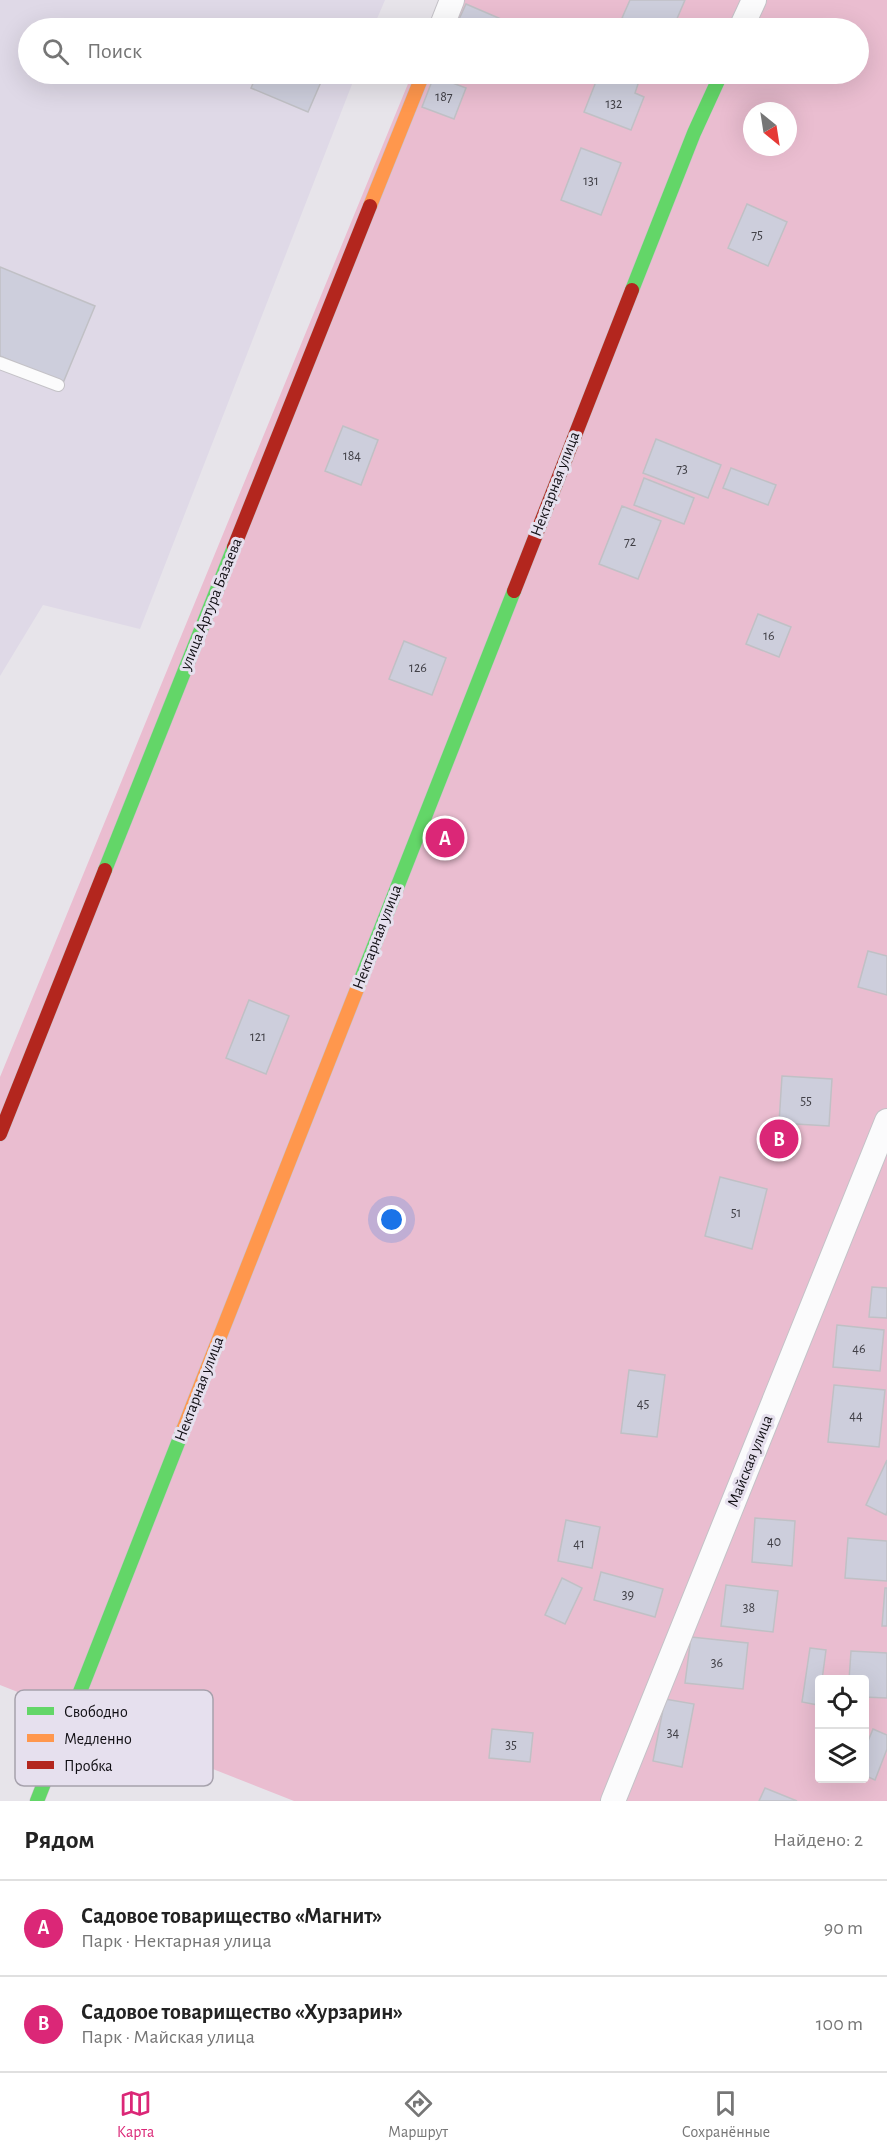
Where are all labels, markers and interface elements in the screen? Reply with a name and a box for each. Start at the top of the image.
search box [18,18,869,84]
icon: search [39,35,72,68]
text: Поиск [87,40,142,62]
house number: 187 [435,90,453,104]
house number: 132 [606,97,622,111]
north arrow [743,102,797,156]
house number: 131 [583,174,599,188]
house number: 75 [751,228,763,242]
street label: Нектарная улица [528,429,583,539]
house number: 184 [343,449,361,463]
house number: 73 [676,462,688,476]
house number: 72 [624,535,636,549]
street label: улица Артура Базаева [177,536,246,674]
house number: 16 [763,629,775,643]
house number: 126 [409,661,427,675]
pin: A [426,816,464,860]
street label: Нектарная улица [350,882,405,992]
house number: 121 [250,1030,266,1044]
house number: 55 [800,1094,812,1108]
pin: B [760,1116,798,1162]
your location [377,1205,406,1234]
house number: 51 [731,1206,741,1220]
street label: Нектарная улица [172,1334,227,1444]
house number: 46 [852,1342,866,1356]
house number: 45 [637,1397,649,1411]
house number: 44 [849,1409,863,1423]
street label: Майская улица [724,1413,777,1509]
house number: 40 [767,1535,781,1549]
house number: 41 [573,1537,585,1551]
house number: 39 [622,1588,634,1602]
house number: 38 [743,1601,755,1615]
house number: 36 [711,1656,723,1670]
map controls [815,1675,869,1783]
button: locate [815,1675,869,1729]
legend [15,1690,213,1786]
text: Свободно [64,1704,128,1720]
house number: 34 [667,1726,680,1740]
button: layers [815,1729,869,1783]
text: Медленно [64,1731,132,1747]
house number: 35 [505,1738,517,1752]
text: Пробка [64,1758,113,1774]
text: Рядом [24,1827,95,1853]
text: Найдено: 2 [773,1830,863,1850]
text: Садовое товарищество «Магнит» [81,1905,382,1927]
text: A [38,1918,50,1938]
text: 90 m [824,1918,863,1938]
text: Парк · Нектарная улица [81,1931,272,1951]
text: Садовое товарищество «Хурзарин» [81,2001,403,2023]
text: B [38,2014,49,2034]
text: 100 m [816,2014,863,2034]
text: Парк · Майская улица [81,2027,255,2047]
tab: Карта [117,2087,154,2142]
tab: Маршрут [388,2087,448,2142]
tab: Сохранённые [682,2087,770,2142]

